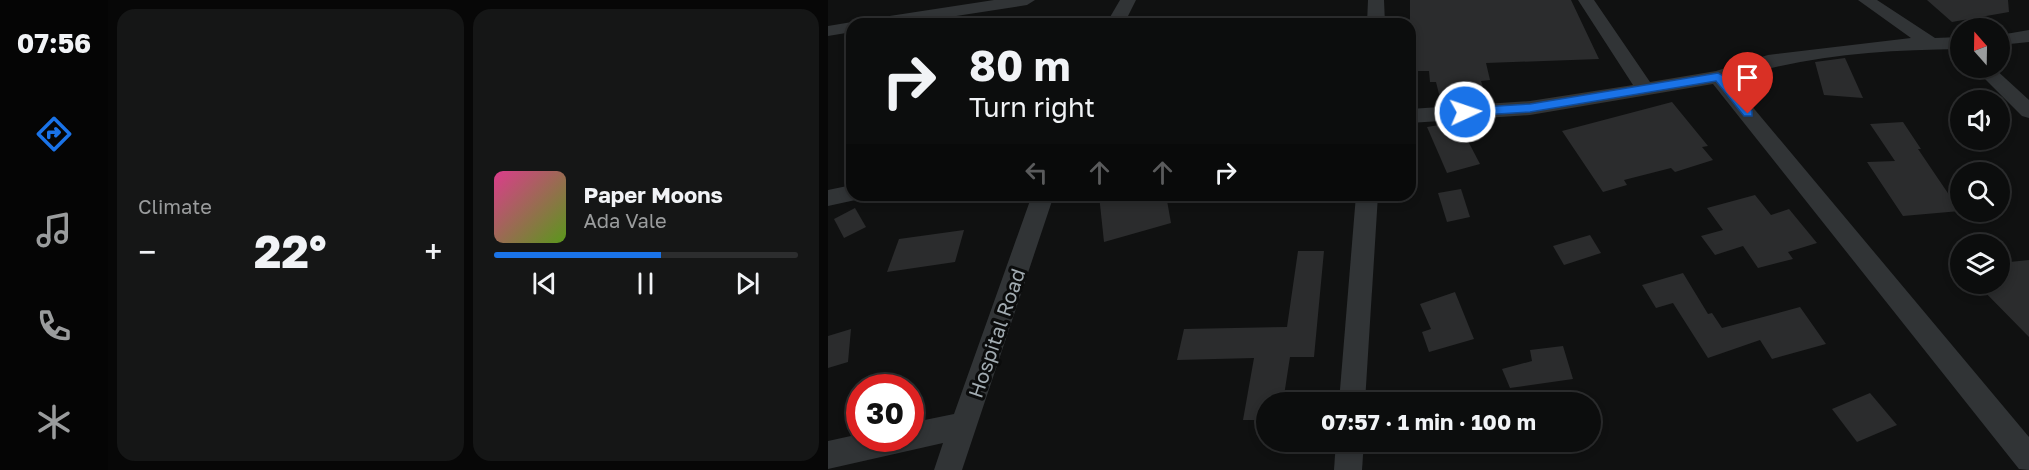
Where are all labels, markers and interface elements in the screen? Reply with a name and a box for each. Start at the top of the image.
north arrow [1950,18,2010,78]
map controls [1950,18,2010,294]
text: 07:56 [17,27,91,59]
text: 80 m [969,40,1070,90]
icon: right [870,42,948,120]
pin [1722,52,1773,114]
icon: arrive [1731,61,1764,94]
position arrow [1433,80,1497,144]
button: sound [1950,90,2010,150]
text: Turn right [969,91,1095,123]
icon: directions [33,113,75,155]
icon: left [1020,156,1053,189]
icon: ahead [1083,156,1116,189]
icon: ahead [1146,156,1179,189]
icon: right [1209,156,1242,189]
button: search [1950,162,2010,222]
text: Paper Moons [584,181,723,208]
text: Climate [138,194,212,218]
text: Ada Vale [584,208,667,232]
icon: music [33,209,75,251]
text: 22° [254,224,326,278]
text: − [138,232,156,271]
text: + [424,232,442,271]
button: layers [1950,234,2010,294]
street label: Hospital Road [963,265,1029,401]
icon: previous [528,267,561,300]
icon: pause [629,267,662,300]
icon: next [731,267,764,300]
icon: phone [33,305,75,347]
speed limit sign: 30 [846,374,924,452]
icon: climate [33,401,75,443]
text: 07:57 · 1 min · 100 m [1321,408,1536,435]

